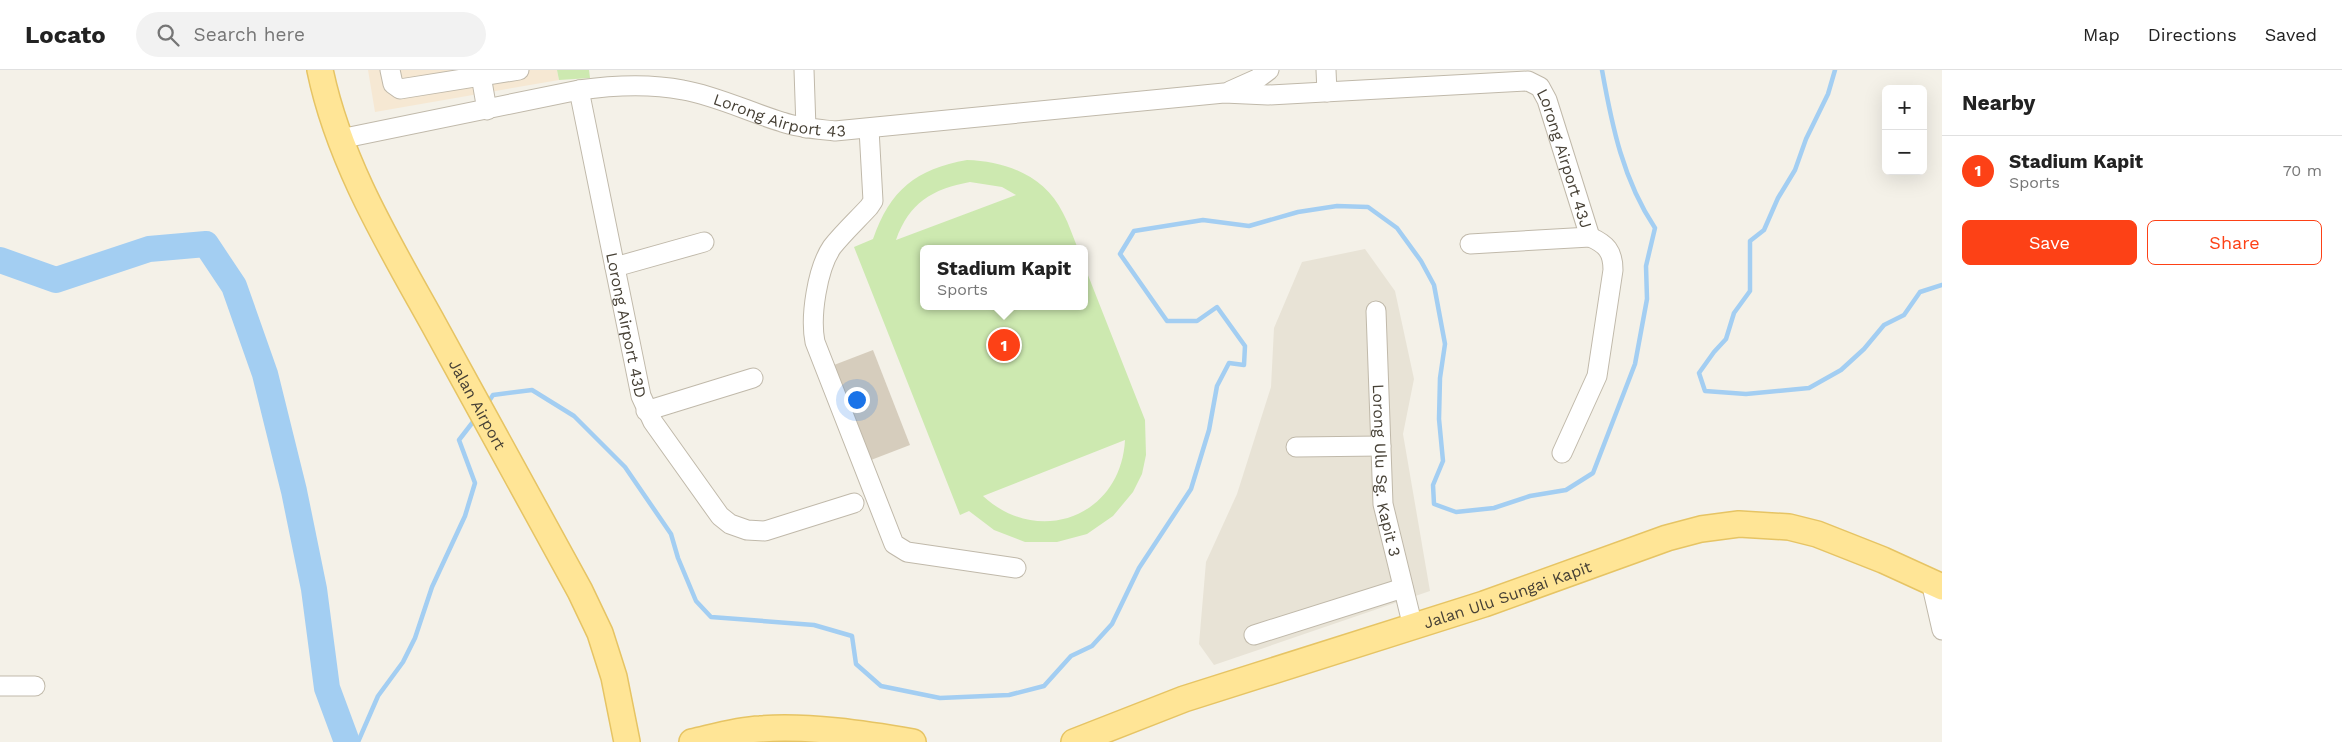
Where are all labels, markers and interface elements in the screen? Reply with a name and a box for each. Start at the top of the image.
search box [136,12,486,57]
text: Locato [25,21,106,49]
icon: search [154,21,182,49]
text: Search here [194,23,305,46]
text: Map [2083,24,2120,45]
text: Directions [2148,24,2237,45]
text: Saved [2265,24,2317,45]
street label: Lorong Airport 43J [1533,85,1596,230]
map controls [1882,85,1927,175]
button: + [1882,85,1927,130]
street label: Lorong Airport 43 [711,89,847,141]
text: Nearby [1962,90,2035,115]
button: − [1882,130,1927,175]
text: Stadium Kapit [2009,150,2143,173]
text: 1 [1975,161,1981,180]
text: 70 m [2283,161,2322,180]
text: Sports [2009,173,2060,192]
button: Save [1962,220,2137,265]
button: Share [2147,220,2322,265]
popup [920,245,1088,310]
street label: Lorong Airport 43D [603,251,651,400]
text: Stadium Kapit [937,257,1071,280]
text: Sports [937,280,988,299]
pin: 1 [988,326,1020,364]
street label: Jalan Airport [445,356,510,453]
street label: Lorong Ulu Sg. Kapit 3 [1369,384,1405,558]
your location [844,387,870,413]
street label: Jalan Ulu Sungai Kapit [1421,557,1594,632]

